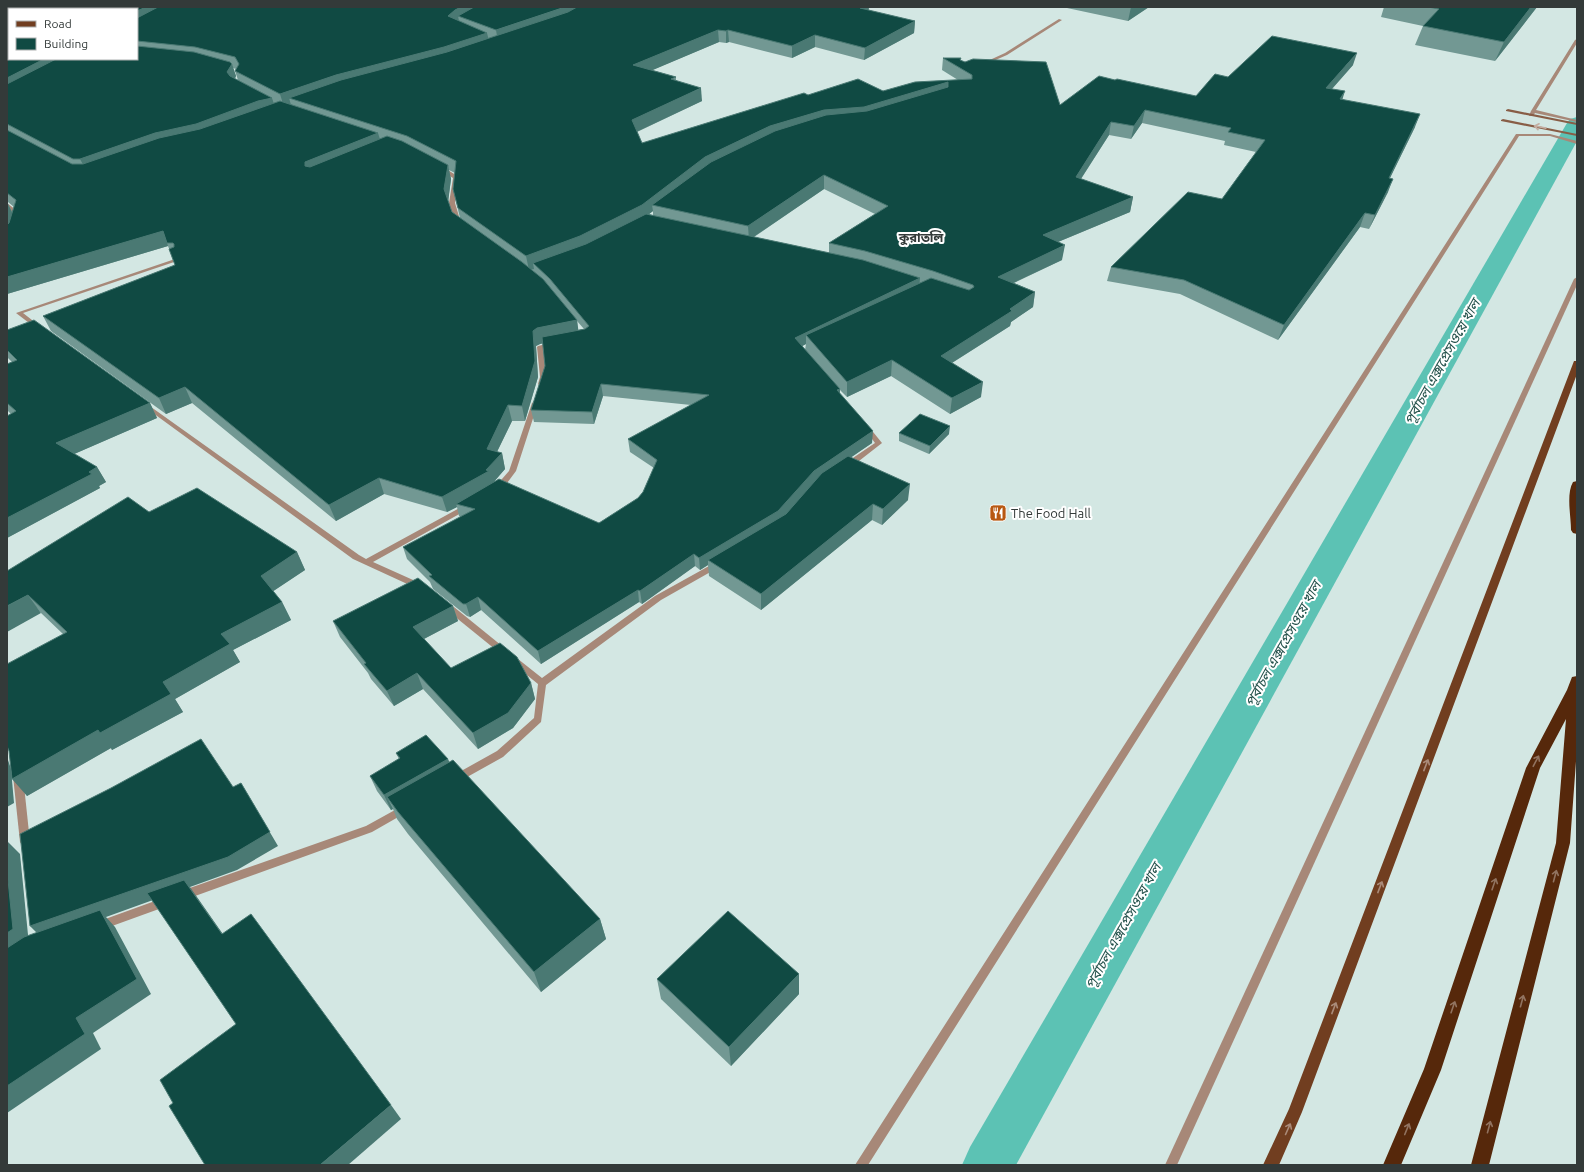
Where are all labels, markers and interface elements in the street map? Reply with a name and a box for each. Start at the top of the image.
legend [8,8,138,60]
text: Road [44,17,72,30]
text: Building [44,37,88,50]
one-way arrow [1534,123,1547,131]
district label: কুরাতলি [898,230,944,246]
water label: পূর্বাচল এক্সপ্রেসওয়ে খাল [1401,294,1485,428]
restaurant icon: The Food Hall [988,503,1008,523]
place label: The Food Hall [1011,506,1092,520]
water label: পূর্বাচল এক্সপ্রেসওয়ে খাল [1242,576,1326,710]
one-way arrow [1533,755,1541,767]
one-way arrow [1422,759,1430,771]
water label: পূর্বাচল এক্সপ্রেসওয়ে খাল [1082,858,1166,992]
one-way arrow [1551,869,1559,882]
one-way arrow [1491,878,1498,891]
one-way arrow [1377,881,1385,893]
one-way arrow [1519,995,1526,1008]
one-way arrow [1449,1002,1457,1014]
one-way arrow [1331,1003,1339,1015]
one-way arrow [1486,1121,1494,1134]
one-way arrow [1404,1123,1412,1135]
one-way arrow [1284,1124,1292,1136]

